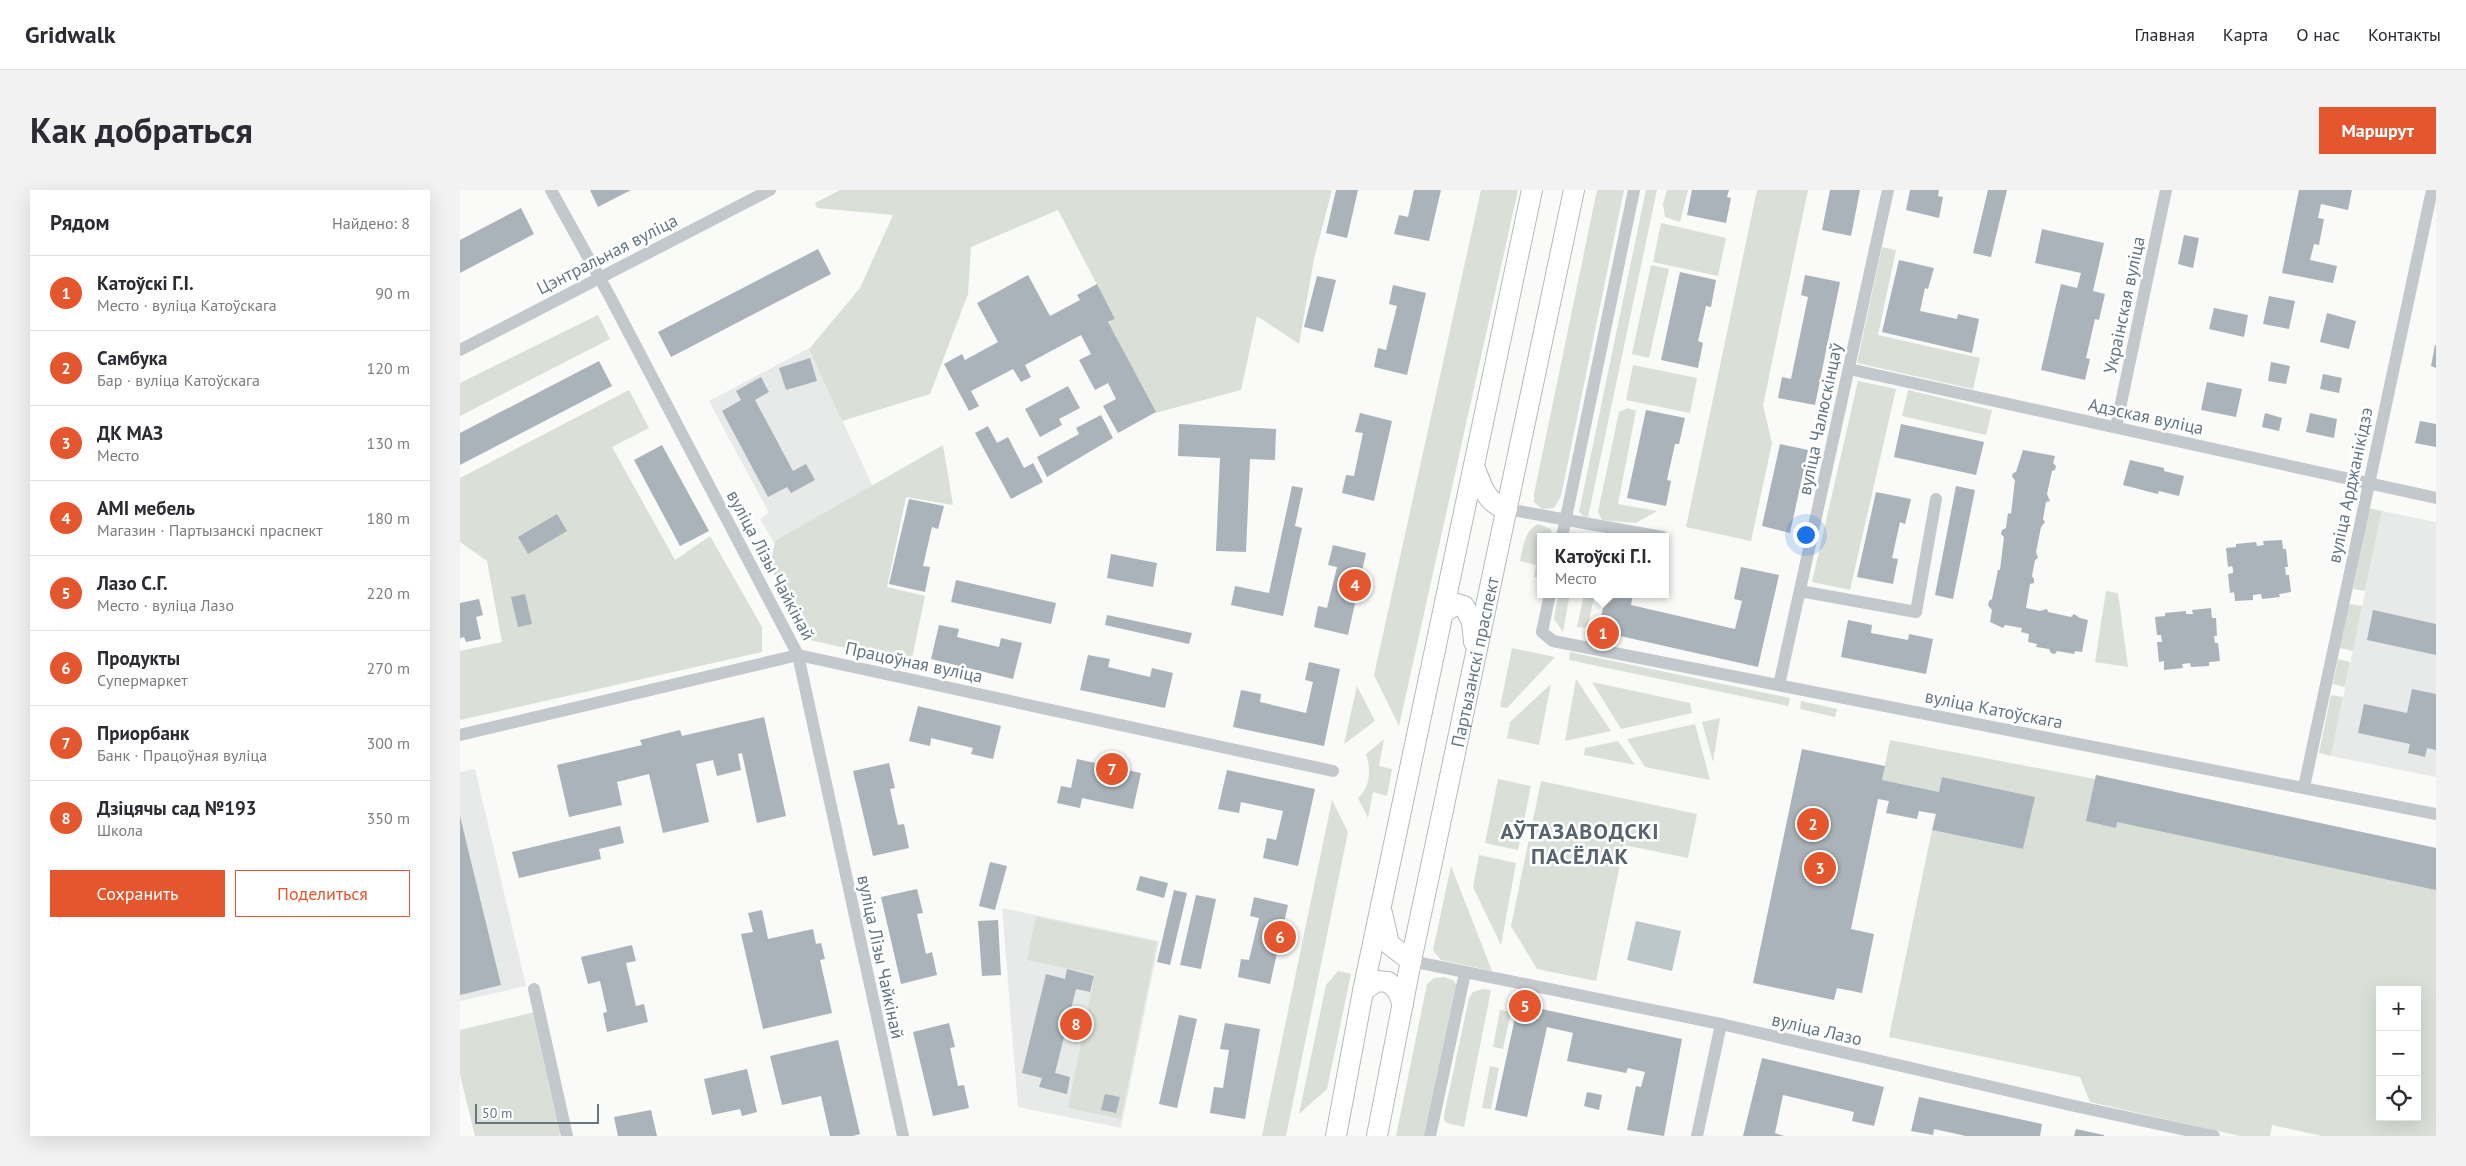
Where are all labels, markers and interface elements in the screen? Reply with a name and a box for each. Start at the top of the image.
text: Gridwalk [25,19,115,50]
text: Главная [2134,23,2195,46]
text: Карта [2223,23,2268,46]
text: О нас [2296,23,2340,46]
text: Контакты [2368,23,2441,46]
text: Как добраться [30,107,253,153]
button: Маршрут [2319,107,2436,154]
street label: Цэнтральная вуліца [533,208,681,300]
text: Рядом [50,209,109,236]
text: Найдено: 8 [332,213,410,233]
street label: Украінская вуліца [2098,234,2150,376]
text: Катоўскі Г.І. [97,271,194,295]
text: 1 [61,283,71,303]
text: 90 m [375,283,410,303]
text: Место · вуліца Катоўскага [97,295,277,315]
street label: вуліца Чалюскінцаў [1793,340,1847,497]
text: Самбука [97,346,167,370]
text: 2 [61,358,71,378]
text: 120 m [367,358,410,378]
text: Бар · вуліца Катоўскага [97,370,260,390]
street label: Адэская вуліца [2086,393,2206,439]
street label: вуліца Арджанікідзэ [2322,405,2378,565]
text: ДК МАЗ [97,421,163,445]
text: 3 [61,433,71,453]
text: 130 m [367,433,410,453]
text: Место [97,445,139,465]
street label: вуліца Лізы Чайкінай [722,486,820,644]
text: AMI мебель [97,496,195,520]
text: 4 [61,508,71,528]
text: 180 m [367,508,410,528]
text: Магазин · Партызанскі праспект [97,520,323,540]
your location [1793,522,1819,548]
popup [1537,533,1669,598]
text: Катоўскі Г.І. [1555,544,1651,568]
pin: 4 [1339,566,1371,604]
text: Место [1555,568,1597,588]
text: Лазо С.Г. [97,571,168,595]
street label: Партызанскі праспект [1445,574,1504,749]
text: 5 [61,583,71,603]
text: 220 m [367,583,410,603]
text: Место · вуліца Лазо [97,595,234,615]
pin: 1 [1587,614,1619,652]
street label: Працоўная вуліца [843,636,985,688]
text: Продукты [97,646,180,670]
text: 6 [61,658,71,678]
text: 270 m [367,658,410,678]
text: Супермаркет [97,670,188,690]
street label: вуліца Катоўскага [1923,684,2065,734]
text: Приорбанк [97,721,189,745]
text: 7 [61,733,71,753]
text: 300 m [367,733,410,753]
text: Банк · Працоўная вуліца [97,745,267,765]
pin: 7 [1096,750,1128,788]
text: Дзіцячы сад №193 [97,796,256,820]
pin: 2 [1797,805,1829,843]
text: 8 [61,808,71,828]
text: 350 m [367,808,410,828]
district label: АЎТАЗАВОДСКІ ПАСЁЛАК [1500,817,1660,870]
text: Школа [97,820,143,840]
pin: 3 [1804,849,1836,887]
button: Сохранить [50,870,225,917]
button: Поделиться [235,870,410,917]
street label: вуліца Лізы Чайкінай [852,873,910,1041]
pin: 6 [1264,918,1296,956]
map controls [2376,986,2421,1121]
button: + [2376,986,2421,1031]
pin: 5 [1509,987,1541,1025]
pin: 8 [1060,1005,1092,1043]
street label: вуліца Лазо [1770,1007,1864,1051]
button: − [2376,1031,2421,1076]
button: locate [2376,1076,2421,1121]
scale bar [475,1101,599,1124]
text: 50 m [482,1104,512,1122]

